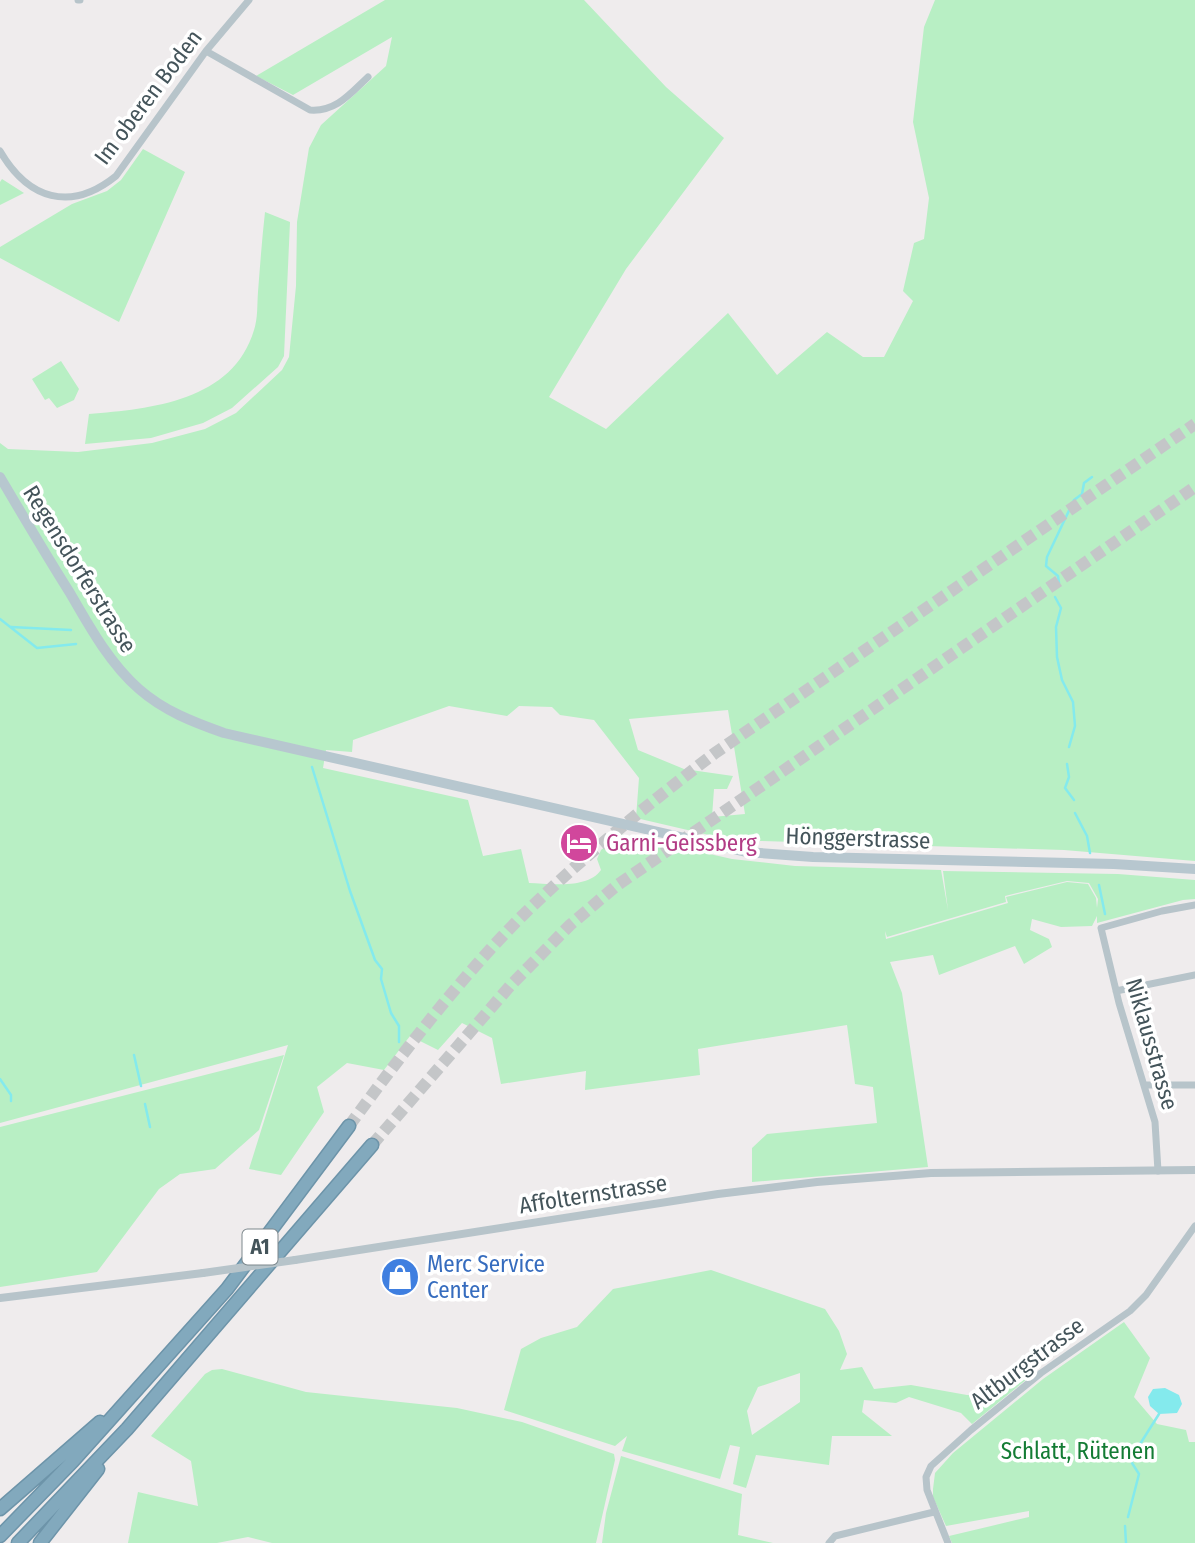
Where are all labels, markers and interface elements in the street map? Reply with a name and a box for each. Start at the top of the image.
street label: Im oberen Boden [88,24,208,170]
street label: Regensdorferstrasse [17,480,143,658]
street label: Hönggerstrasse [785,821,931,855]
hotel icon: Garni-Geissberg [558,822,600,864]
place label: Garni-Geissberg [606,829,757,857]
street label: Niklausstrasse [1120,975,1184,1113]
street label: Affolternstrasse [517,1168,669,1220]
road number: A1 [243,1230,278,1264]
place label: Merc Service Center [427,1250,545,1304]
shop icon: Merc Service Center [379,1256,421,1298]
street label: Altburgstrasse [965,1311,1089,1415]
park label: Schlatt, Rütenen [1001,1437,1155,1465]

